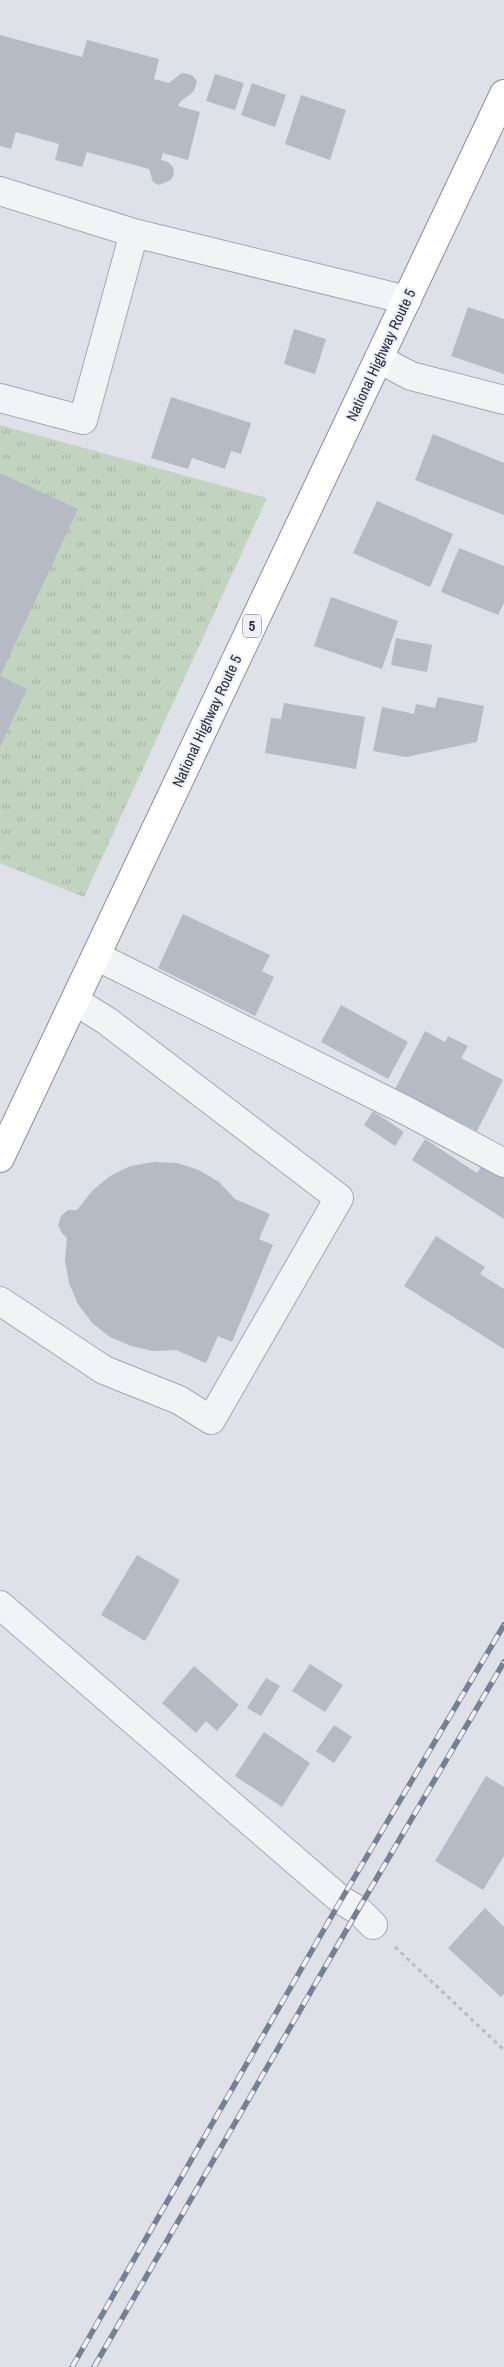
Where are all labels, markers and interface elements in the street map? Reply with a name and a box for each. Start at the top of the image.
street label: National Highway Route 5 [341,285,420,424]
road number: 5 [243,614,261,638]
street label: National Highway Route 5 [167,651,246,790]

